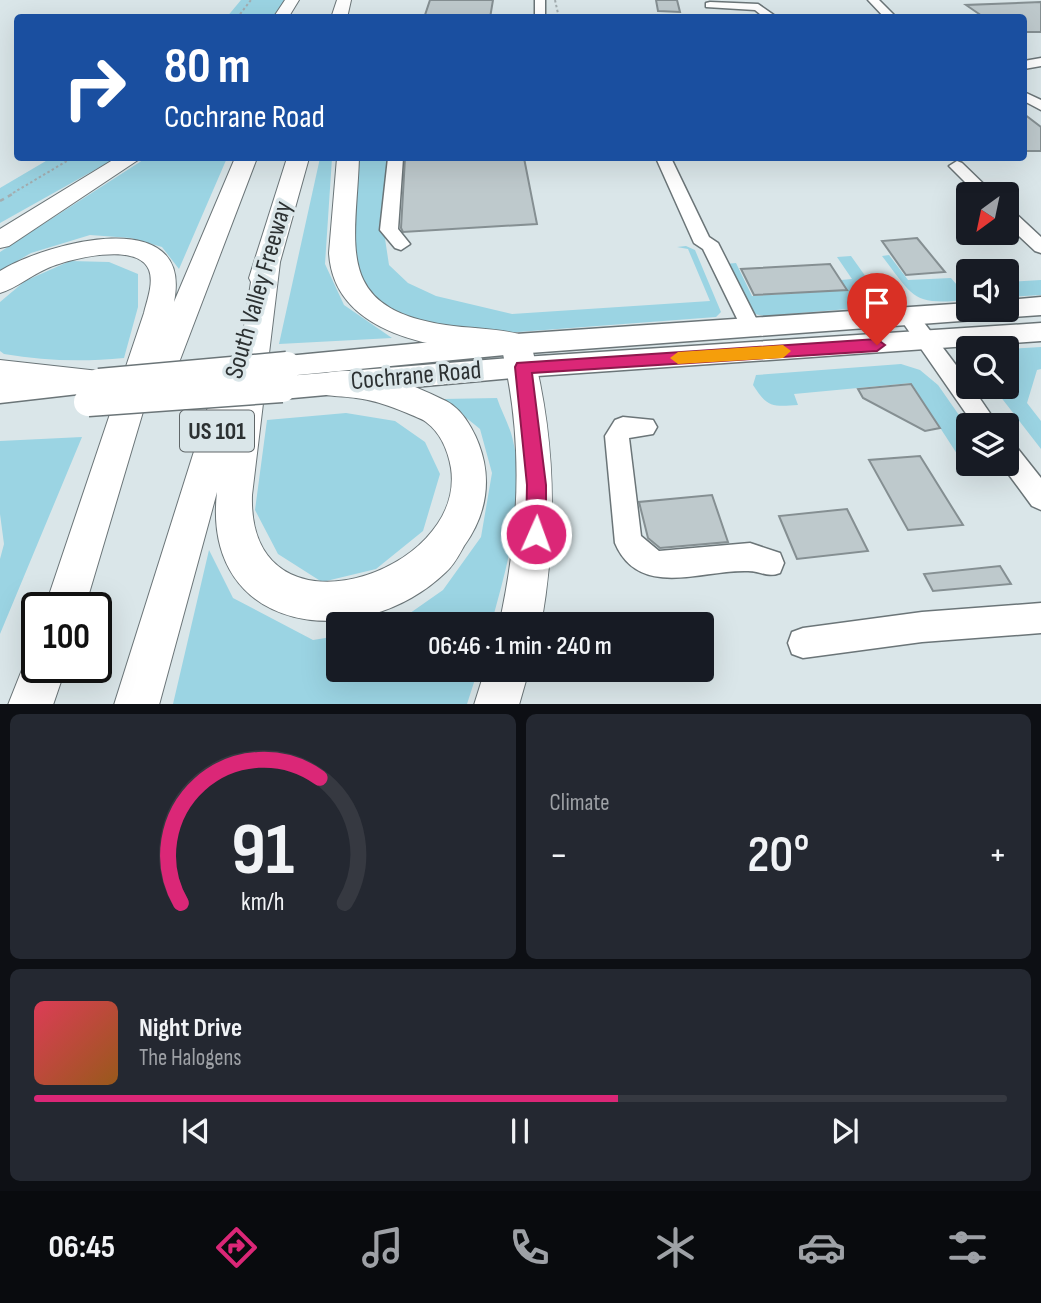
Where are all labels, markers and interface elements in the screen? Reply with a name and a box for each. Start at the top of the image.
text: 80 m [164,38,251,97]
icon: right [49,42,140,133]
text: Cochrane Road [164,98,325,137]
north arrow [956,182,1018,245]
map controls [956,182,1019,476]
street label: South Valley Freeway [219,198,299,382]
button: sound [956,259,1019,322]
pin [847,273,907,345]
icon: arrive [858,284,896,322]
button: search [956,336,1019,399]
street label: Cochrane Road [350,355,482,397]
road number: US 101 [180,410,254,452]
button: layers [956,413,1019,476]
position arrow [499,497,573,571]
speed limit sign: 100 [21,592,112,683]
text: 06:46 · 1 min · 240 m [428,631,612,662]
text: Climate [550,789,609,817]
text: 91 [231,807,294,895]
text: 20° [747,824,809,887]
text: − [550,833,568,878]
text: + [988,833,1007,878]
text: km/h [241,886,284,917]
text: Night Drive [139,1013,242,1044]
text: The Halogens [139,1044,242,1072]
icon: previous [177,1112,215,1150]
icon: pause [501,1112,539,1150]
icon: next [826,1112,864,1150]
icon: directions [212,1223,261,1272]
icon: music [358,1223,407,1272]
icon: phone [505,1223,554,1272]
icon: climate [651,1223,700,1272]
icon: car [797,1223,846,1272]
icon: filters [943,1223,992,1272]
text: 06:45 [49,1228,115,1267]

